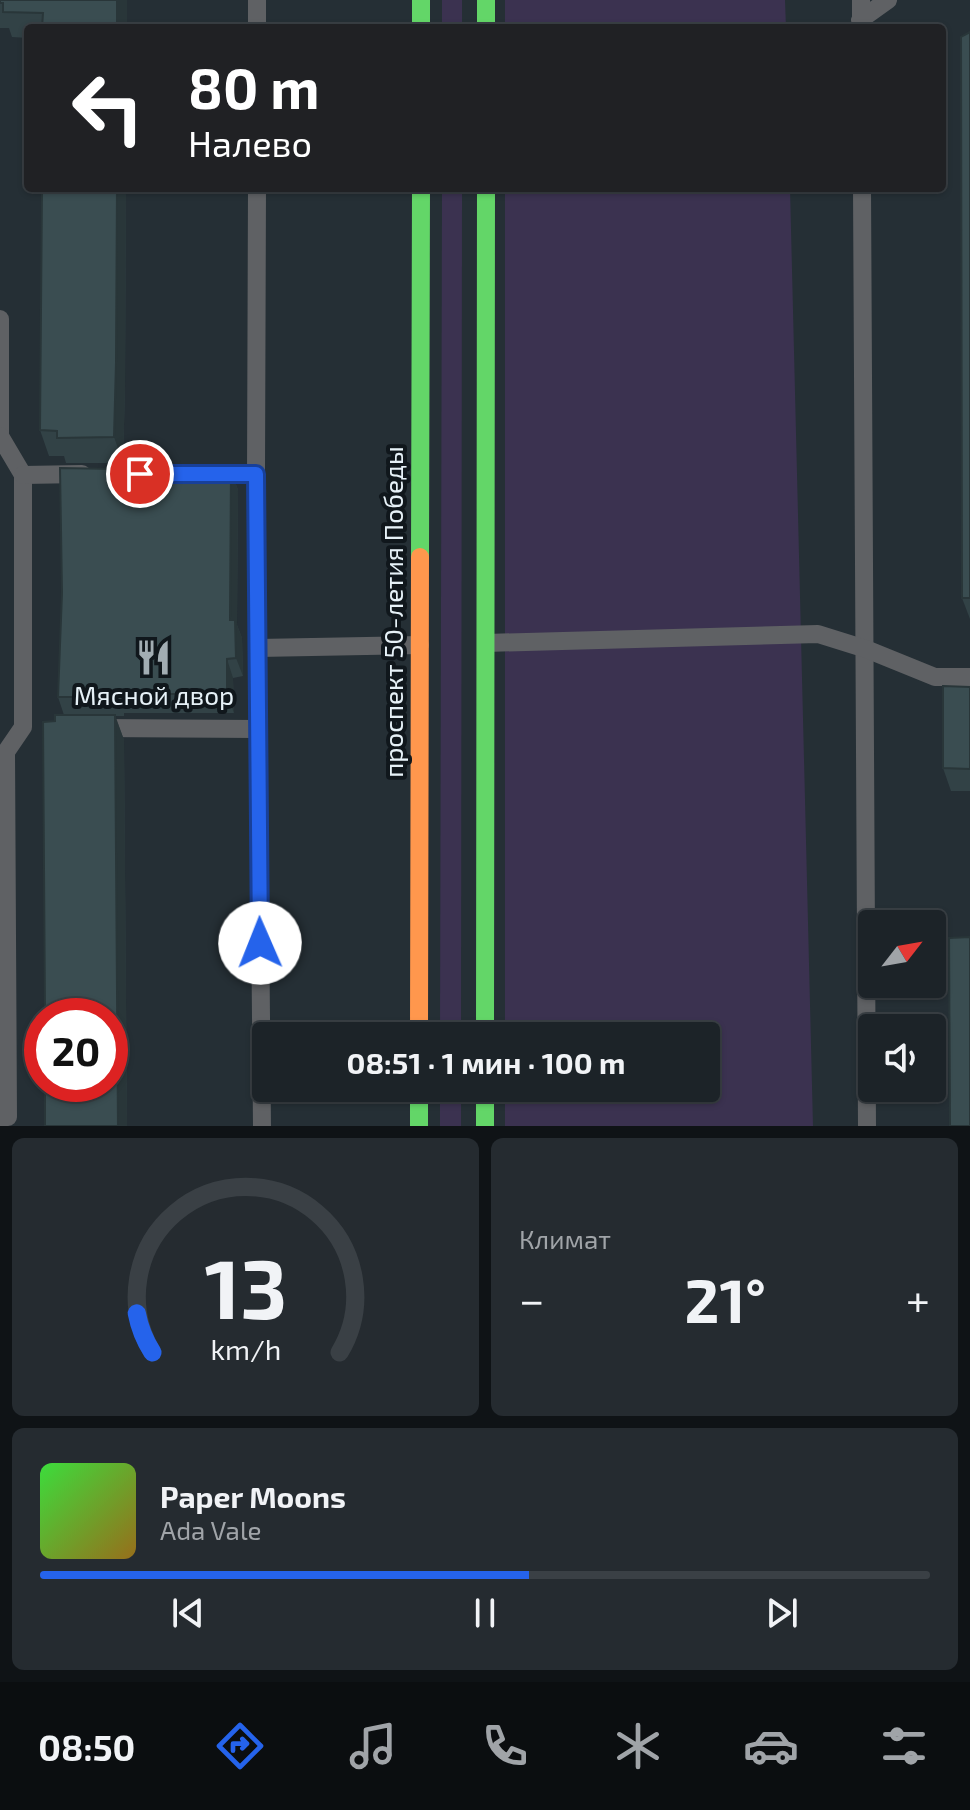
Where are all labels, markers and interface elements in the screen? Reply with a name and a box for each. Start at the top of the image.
text: 80 m [188,53,320,120]
icon: left [56,56,160,160]
text: Налево [188,121,312,164]
pin [106,440,174,508]
street label: проспект 50-летия Победы [377,446,408,778]
icon: arrive [118,452,162,496]
restaurant icon: Мясной двор [135,638,173,676]
place label: Мясной двор [74,679,234,710]
position arrow [218,901,302,985]
north arrow [858,910,946,998]
map controls [858,910,946,1102]
speed limit sign: 20 [24,998,128,1102]
button: sound [858,1014,946,1102]
text: 08:51 · 1 мин · 100 m [347,1044,626,1080]
text: Климат [519,1223,611,1254]
text: 13 [204,1236,287,1336]
text: 21° [685,1263,766,1335]
text: − [519,1272,545,1325]
text: + [906,1272,930,1325]
text: km/h [210,1331,281,1366]
text: Paper Moons [160,1478,346,1514]
text: Ada Vale [160,1514,262,1545]
icon: previous [166,1591,210,1635]
icon: pause [463,1591,507,1635]
icon: next [760,1591,804,1635]
icon: directions [212,1718,268,1774]
icon: music [345,1718,401,1774]
icon: phone [477,1718,533,1774]
icon: climate [610,1718,666,1774]
icon: car [743,1718,799,1774]
icon: filters [876,1718,932,1774]
text: 08:50 [38,1725,135,1768]

